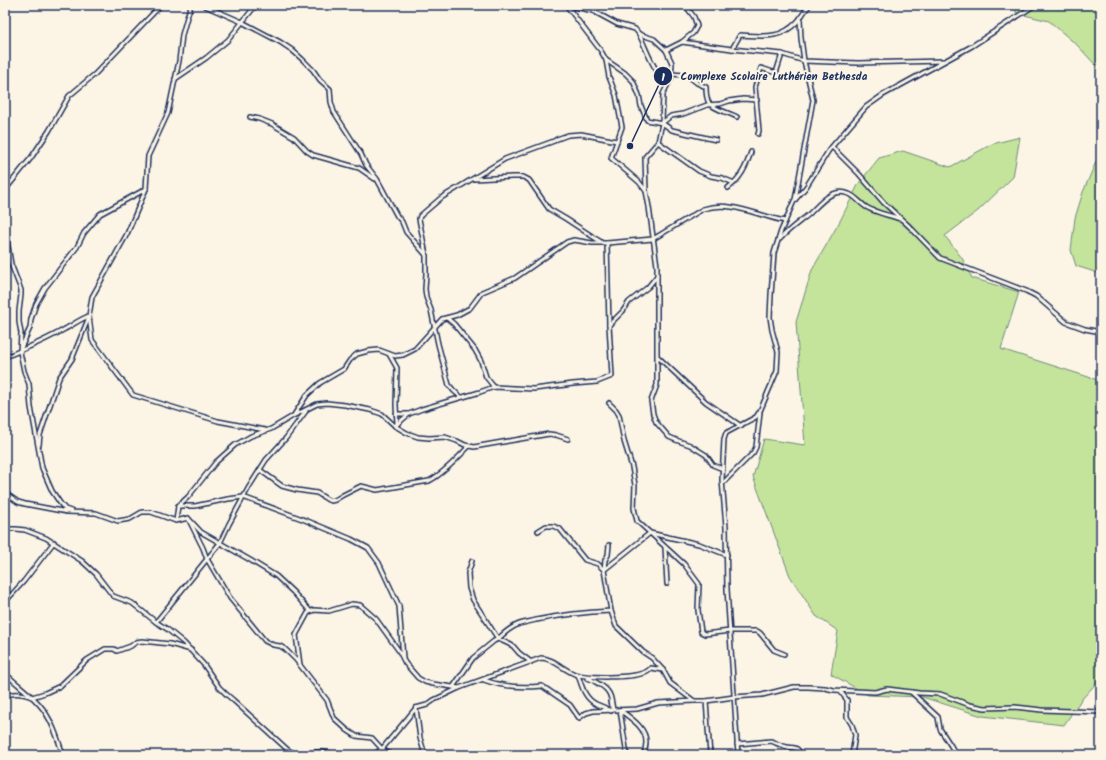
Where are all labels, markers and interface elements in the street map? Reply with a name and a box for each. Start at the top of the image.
callout: Complexe Scolaire Luthérien Bethesda [653,65,876,88]
text: 1 [661,68,665,87]
text: Complexe Scolaire Luthérien Bethesda [681,68,868,86]

